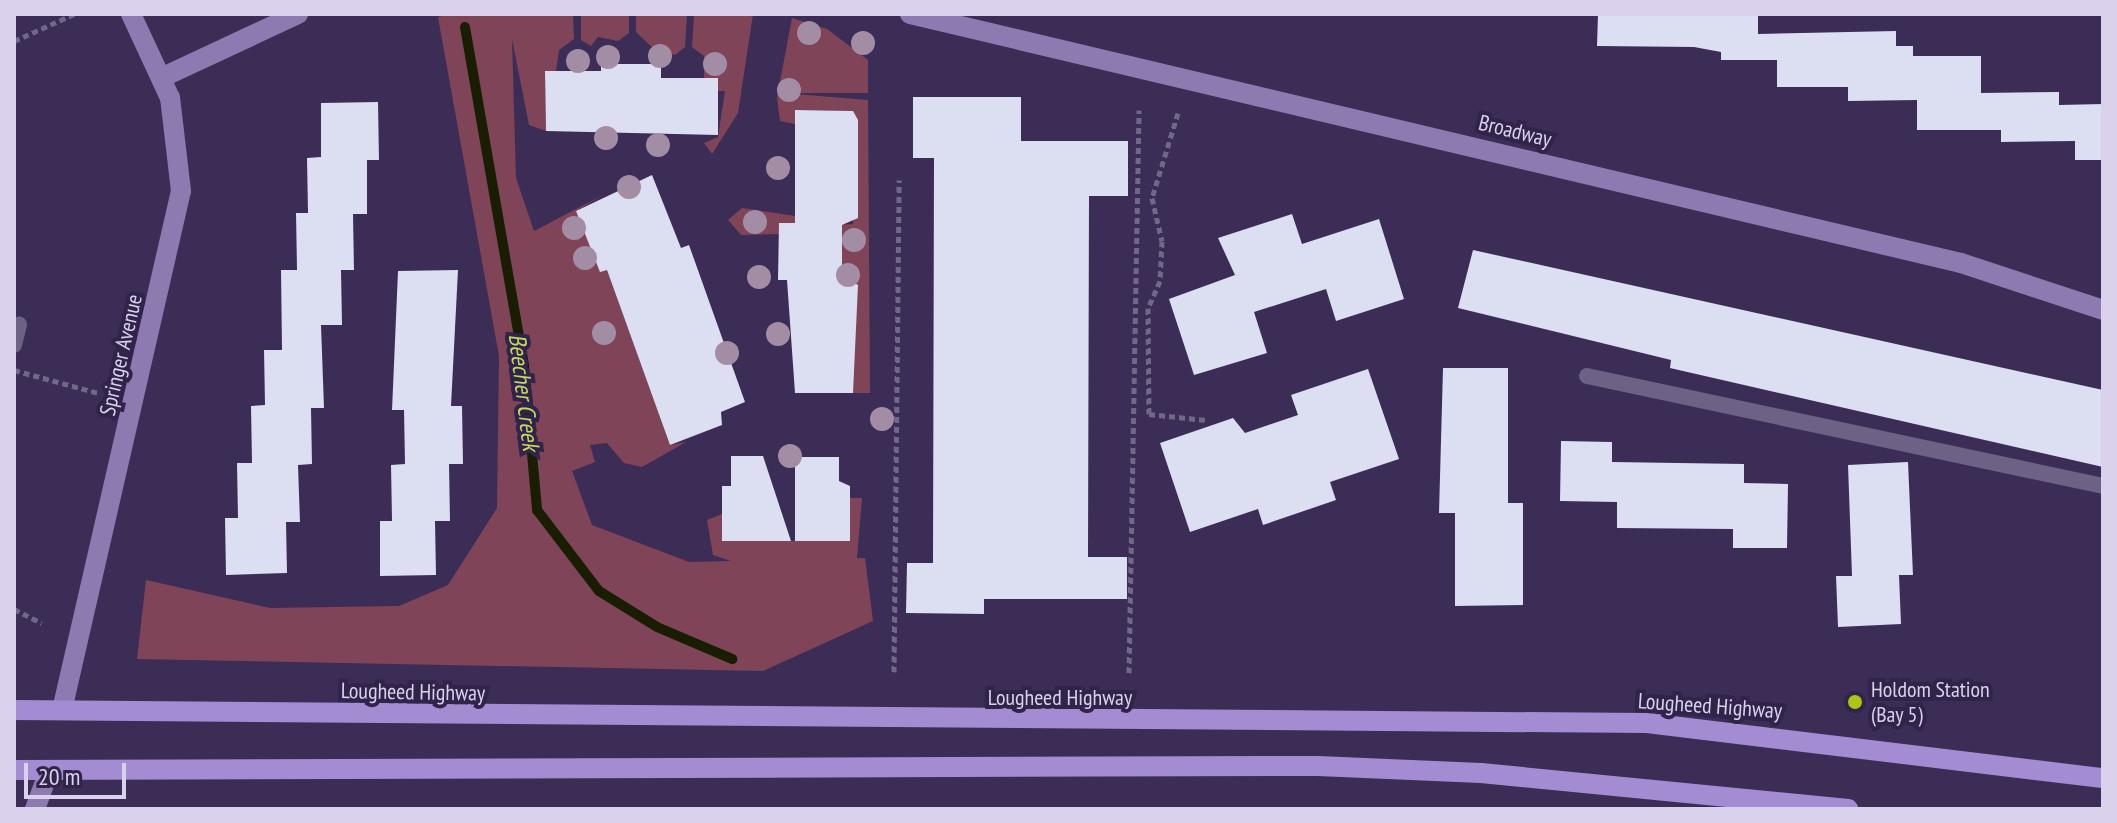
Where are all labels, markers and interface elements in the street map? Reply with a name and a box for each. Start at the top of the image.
street label: Broadway [1476,109,1554,153]
street label: Springer Avenue [94,291,148,419]
water label: Beecher Creek [503,332,545,452]
place label: Holdom Station (Bay 5) [1871,676,1990,728]
street label: Lougheed Highway [341,678,485,706]
street label: Lougheed Highway [988,685,1132,711]
street label: Lougheed Highway [1637,688,1783,724]
marker: Holdom Station (Bay 5) [1846,693,1864,711]
scale bar [28,747,130,797]
text: 20 m [38,761,80,792]

